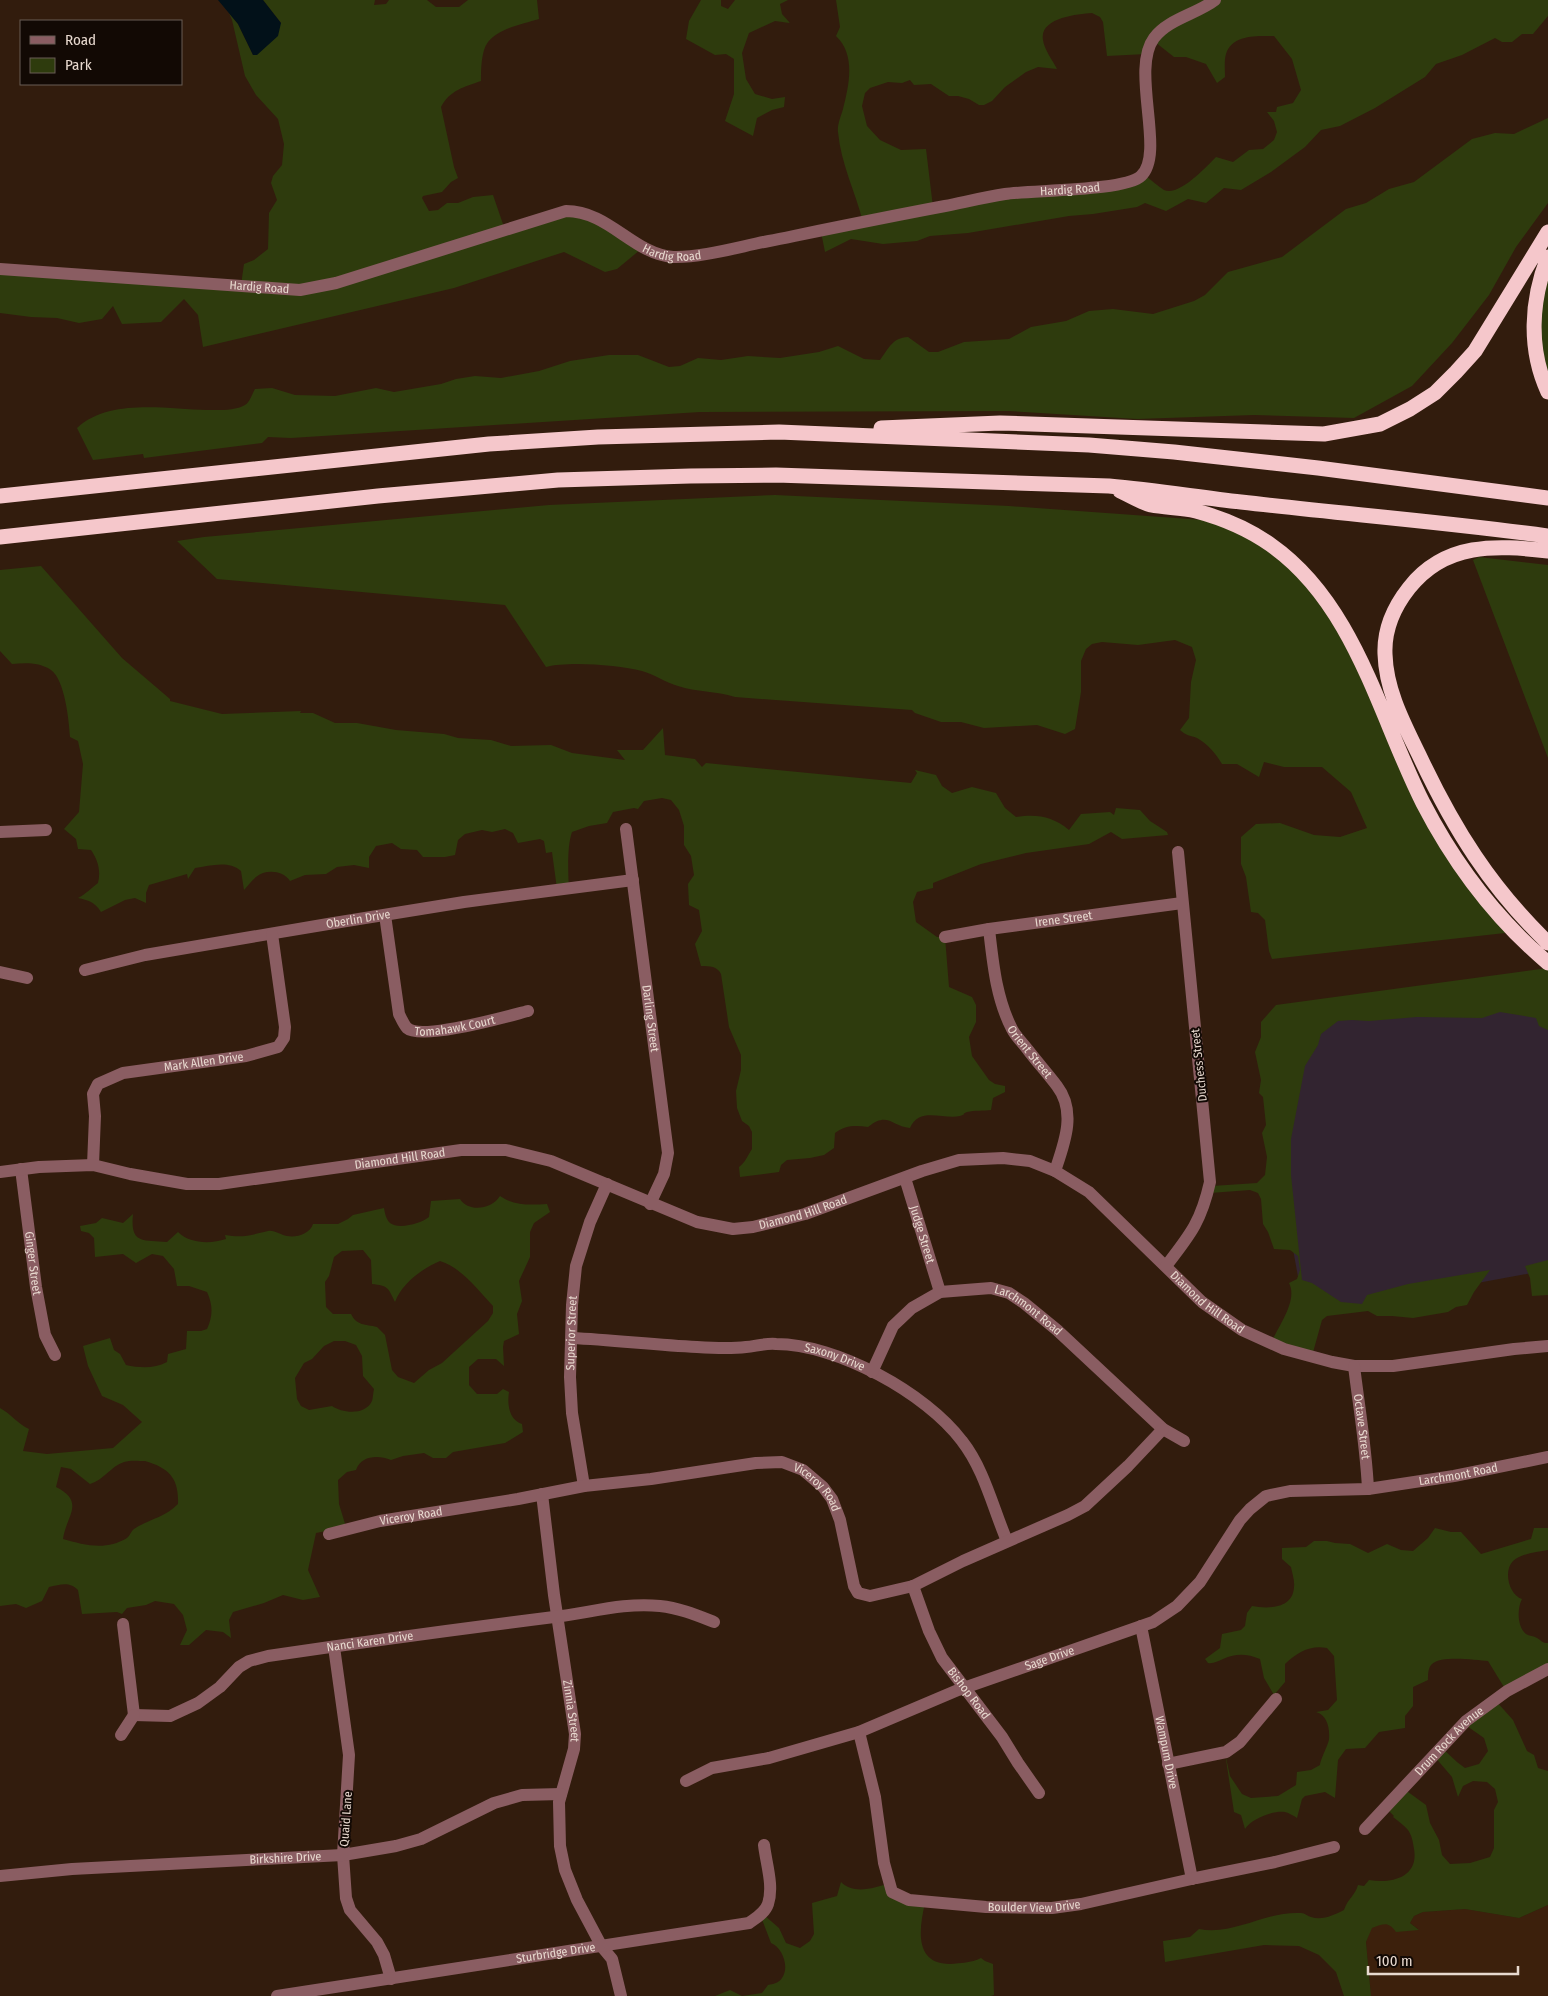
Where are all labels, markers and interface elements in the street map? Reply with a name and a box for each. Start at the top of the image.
legend [20,20,182,85]
text: Road [65,31,96,49]
text: Park [65,56,92,74]
street label: Hardig Road [1040,180,1101,198]
street label: Hardig Road [640,241,702,264]
street label: Hardig Road [229,278,290,296]
street label: Oberlin Drive [325,907,391,931]
street label: Irene Street [1034,908,1093,930]
street label: Darling Street [639,984,662,1053]
street label: Tomahawk Court [414,1013,497,1039]
street label: Orient Street [1004,1023,1055,1081]
street label: Duchess Street [1188,1028,1210,1102]
street label: Mark Allen Drive [163,1049,244,1074]
street label: Diamond Hill Road [354,1145,446,1172]
street label: Diamond Hill Road [757,1192,849,1232]
street label: Judge Street [907,1204,938,1265]
street label: Ginger Street [22,1230,44,1296]
street label: Diamond Hill Road [1167,1268,1247,1336]
street label: Larchmont Road [993,1282,1065,1338]
street label: Superior Street [563,1295,580,1371]
street label: Saxony Drive [803,1340,867,1374]
street label: Octave Street [1351,1393,1373,1460]
street label: Viceroy Road [792,1460,843,1513]
street label: Larchmont Road [1418,1460,1499,1488]
street label: Viceroy Road [379,1504,443,1528]
street label: Nanci Karen Drive [326,1629,414,1654]
street label: Sage Drive [1023,1643,1076,1673]
street label: Bishop Road [945,1665,993,1722]
street label: Zinnia Street [560,1679,582,1743]
street label: Drum Rock Avenue [1412,1703,1486,1778]
street label: Wampum Drive [1152,1715,1181,1790]
street label: Quaid Lane [337,1791,355,1847]
street label: Birkshire Drive [249,1849,322,1867]
street label: Boulder View Drive [988,1897,1081,1915]
street label: Sturbridge Drive [515,1940,596,1966]
scale bar [1368,1944,1518,1976]
text: 100 m [1376,1952,1413,1970]

